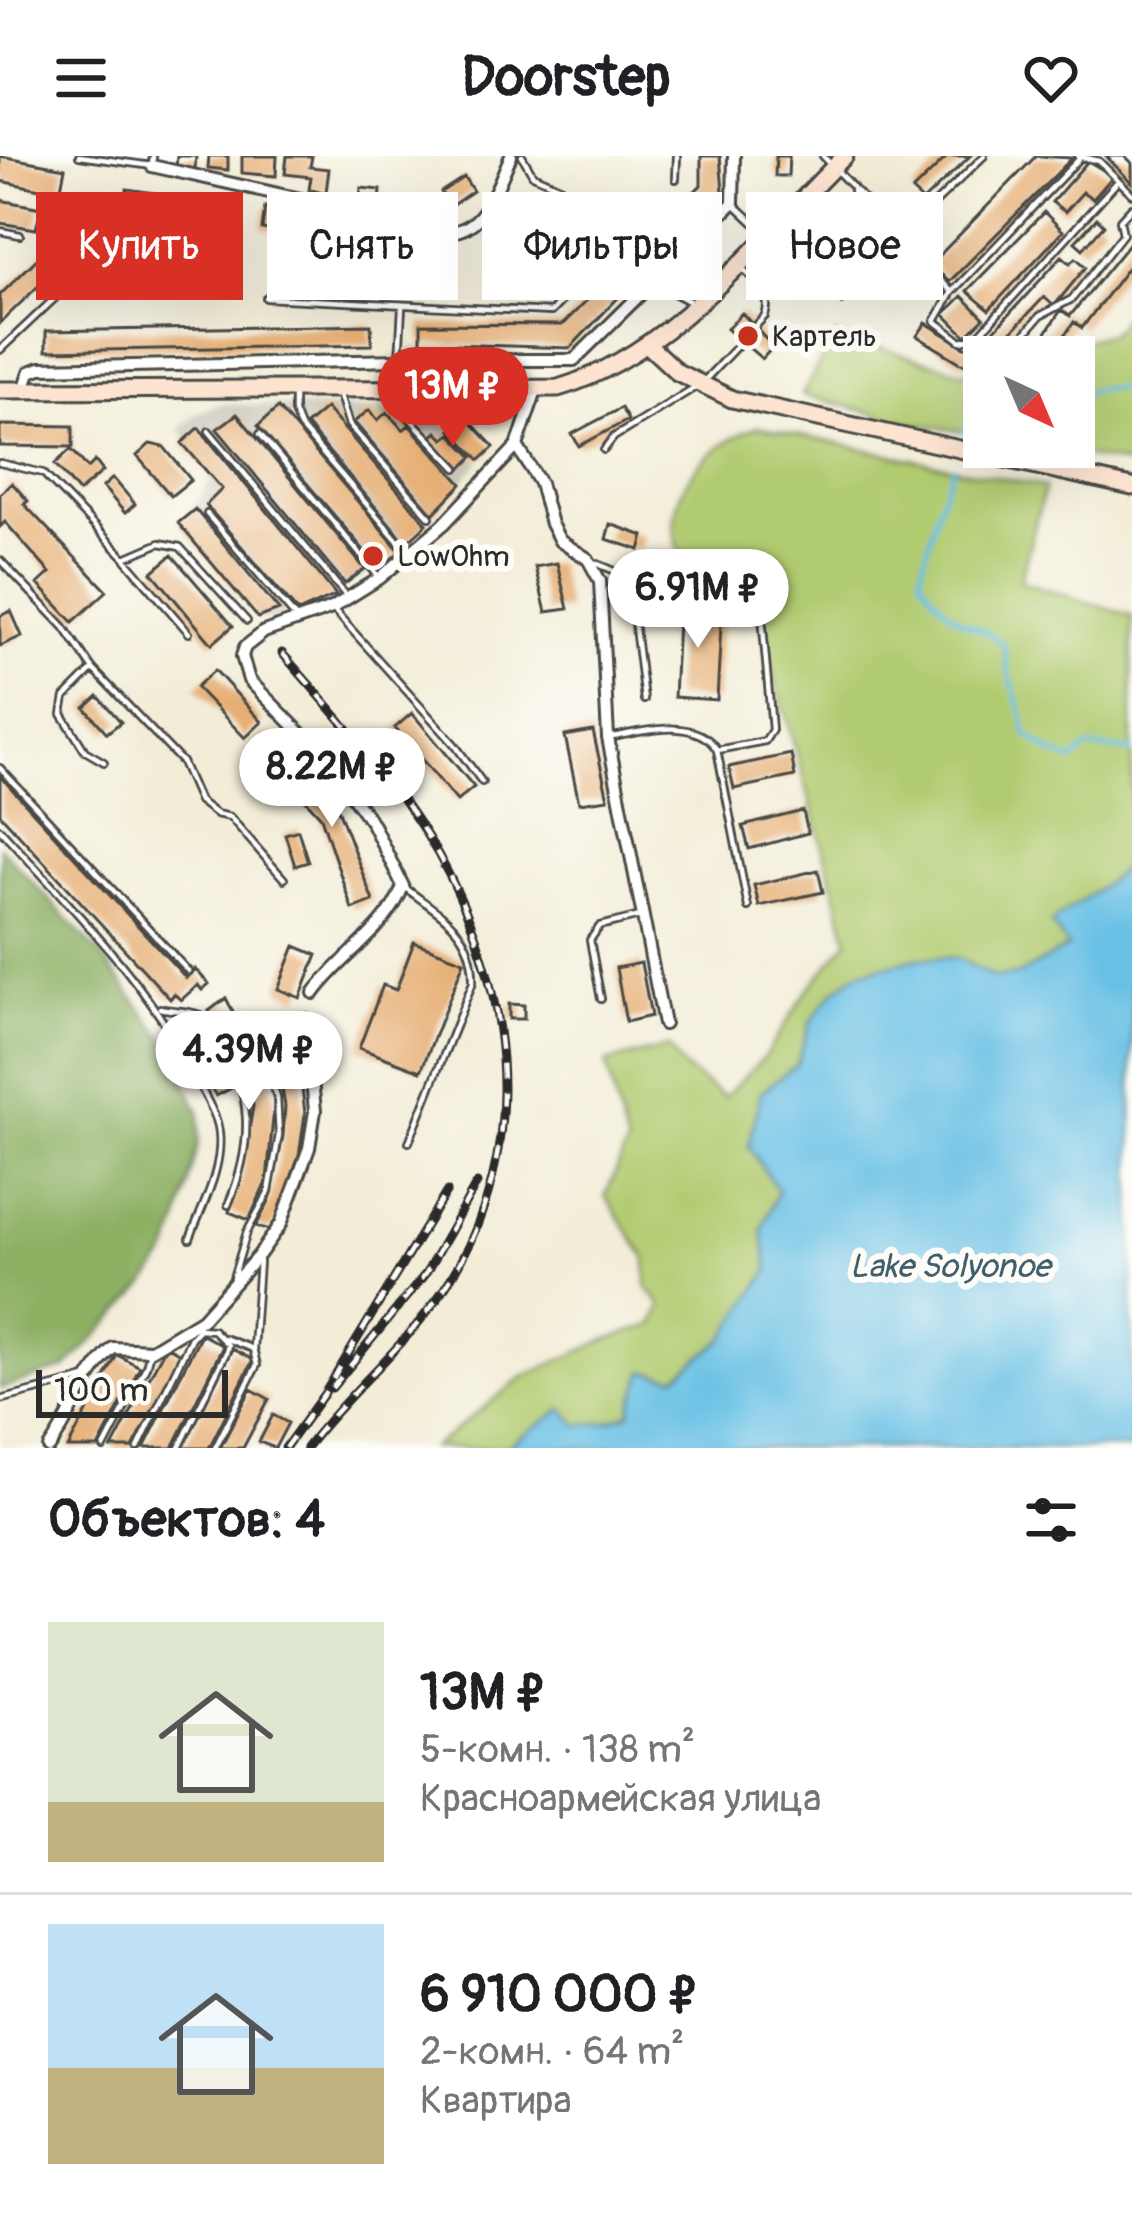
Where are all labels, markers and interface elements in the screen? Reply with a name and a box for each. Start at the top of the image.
text: Doorstep [461,44,671,112]
icon: menu [48,45,114,111]
icon: heart [1018,45,1084,111]
chip: Купить [36,192,243,300]
chip: Снять [267,192,458,300]
chip: Фильтры [482,192,722,300]
chip: Новое [746,192,943,300]
place label: Картель [772,318,877,355]
marker: Картель [735,323,761,349]
north arrow [963,336,1095,468]
map controls [963,336,1095,468]
pin: 13M ₽ [369,347,537,449]
text: 13M ₽ [405,361,501,410]
place label: LowOhm [397,538,510,575]
marker: LowOhm [360,543,386,569]
pin: 6.91M ₽ [587,549,809,651]
text: 6.91M ₽ [635,563,761,612]
pin: 8.22M ₽ [221,728,443,830]
text: 8.22M ₽ [266,742,398,791]
pin: 4.39M ₽ [138,1011,360,1113]
text: 4.39M ₽ [183,1025,315,1074]
water label: Lake Solyonoe [850,1246,1053,1287]
scale bar [36,1364,228,1417]
text: 100 m [54,1370,148,1411]
icon: filters [1018,1487,1084,1553]
text: Объектов: 4 [48,1488,325,1552]
text: 13M ₽ [420,1661,547,1725]
icon: home [144,1670,288,1814]
text: 5-комн. · 138 m² [420,1725,695,1774]
text: Красноармейская улица [420,1774,821,1823]
text: 6 910 000 ₽ [420,1963,699,2027]
icon: home [144,1972,288,2116]
text: 2-комн. · 64 m² [420,2027,684,2076]
text: Квартира [420,2076,572,2125]

